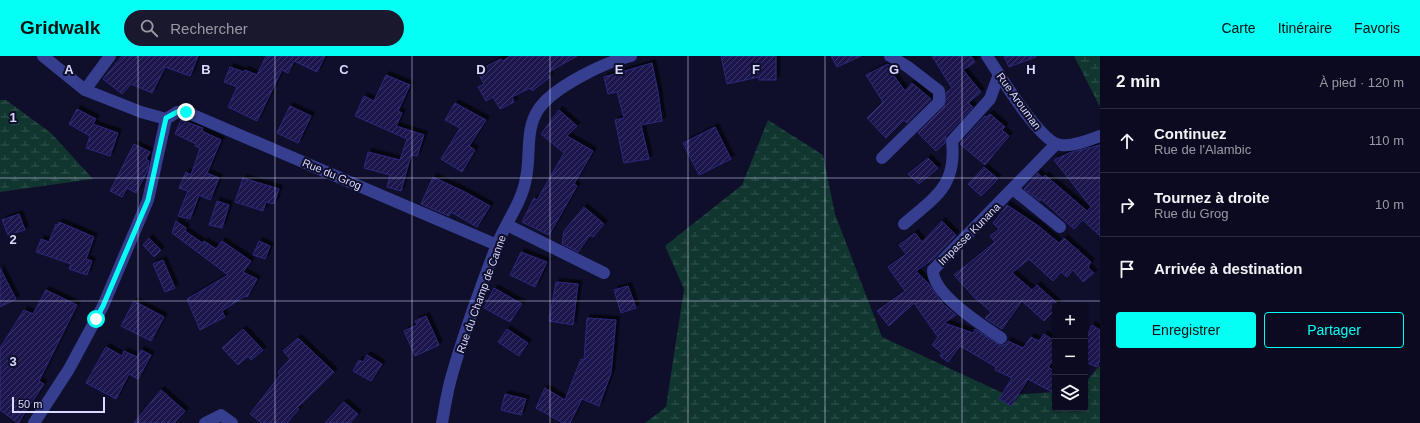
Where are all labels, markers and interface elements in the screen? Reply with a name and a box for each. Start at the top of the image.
search box [124,10,404,46]
text: Gridwalk [20,17,100,38]
icon: search [138,17,160,39]
text: Rechercher [170,20,248,37]
text: Carte [1221,20,1256,36]
text: Itinéraire [1278,20,1332,36]
text: Favoris [1354,20,1400,36]
text: A [64,62,74,77]
text: B [201,62,211,77]
text: C [339,62,349,77]
text: D [476,62,486,77]
text: E [615,62,624,77]
text: F [752,62,760,77]
text: G [889,62,899,77]
text: H [1026,62,1036,77]
street label: Rue Arouman [994,70,1044,132]
text: 2 min [1116,72,1160,91]
text: À pied · 120 m [1319,75,1404,90]
route end [177,103,195,121]
text: 1 [9,110,17,125]
text: Continuez [1154,125,1227,142]
icon: ahead [1116,130,1138,152]
text: 110 m [1369,133,1404,148]
text: Rue de l'Alambic [1154,142,1251,157]
street label: Rue du Grog [301,156,363,192]
text: Tournez à droite [1154,189,1270,206]
icon: right [1116,194,1138,216]
text: 10 m [1375,197,1404,212]
street label: Impasse Kunana [936,200,1003,267]
text: Rue du Grog [1154,206,1228,221]
text: 2 [9,232,17,247]
street label: Rue du Champ de Canne [454,233,508,355]
icon: arrive [1116,258,1138,280]
text: Arrivée à destination [1154,260,1302,277]
map controls [1052,303,1088,411]
button: + [1052,303,1088,339]
route start [87,310,105,328]
button: Enregistrer [1116,312,1256,348]
button: Partager [1264,312,1404,348]
button: − [1052,339,1088,375]
text: 3 [9,354,17,369]
button: layers [1052,375,1088,411]
scale bar [12,395,105,414]
text: 50 m [18,398,42,410]

